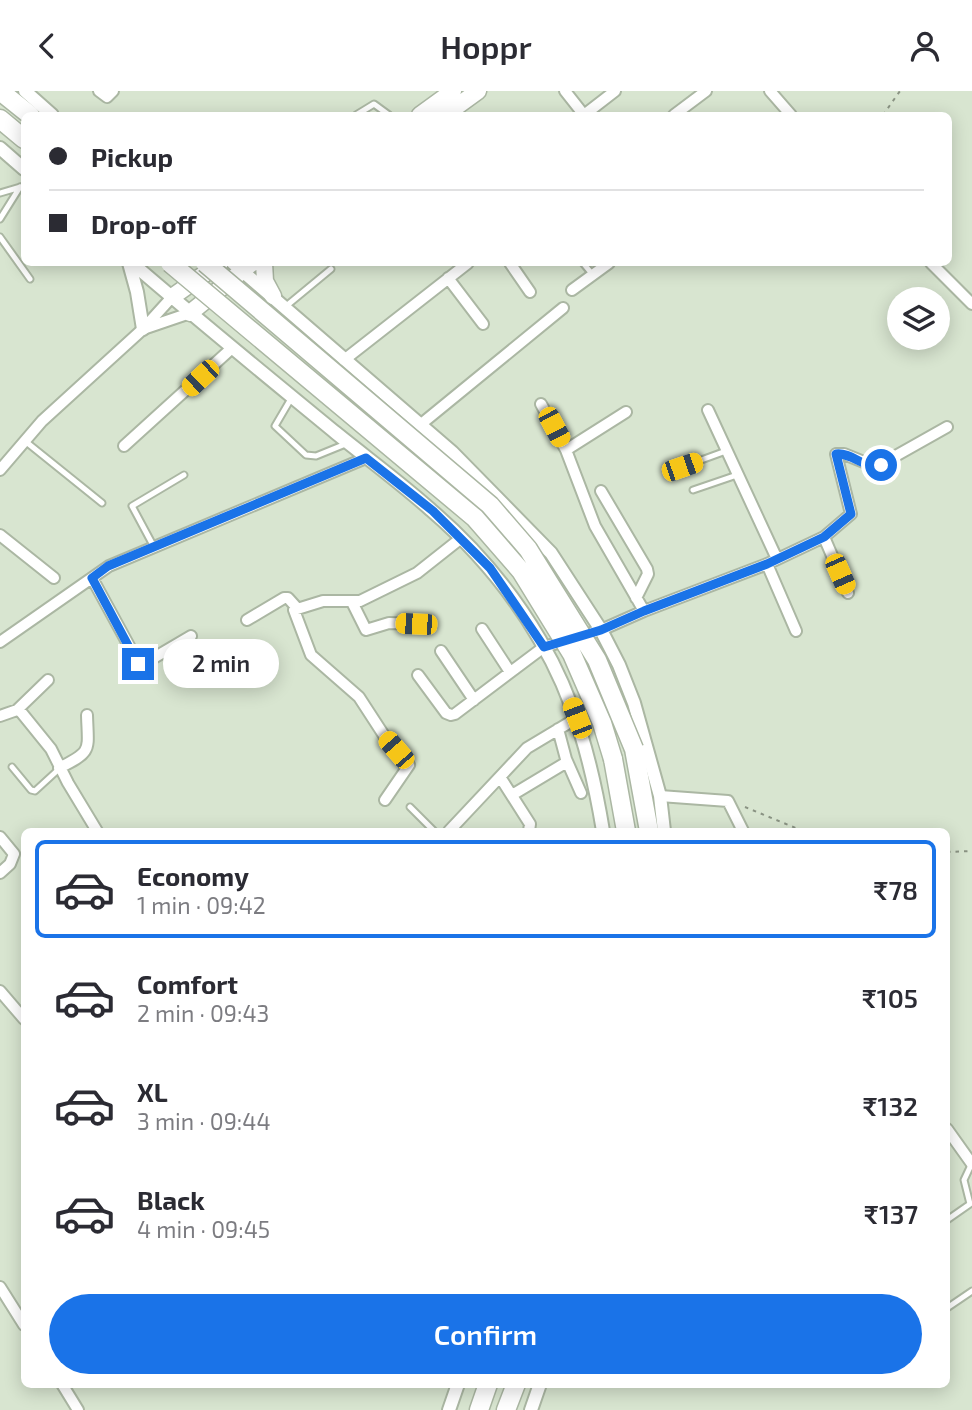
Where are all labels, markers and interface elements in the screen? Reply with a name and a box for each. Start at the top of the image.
icon: back [28,27,66,65]
text: Hoppr [440,27,532,65]
icon: person [906,27,944,65]
text: Pickup [91,141,173,172]
text: Drop-off [91,208,196,239]
map controls [887,287,950,350]
button: layers [887,287,950,350]
car [178,356,223,400]
car [535,404,574,450]
route start [865,449,897,481]
car [659,450,706,484]
car [822,551,859,597]
car [395,613,438,635]
callout: 2 min [162,639,278,689]
route end [122,648,154,680]
text: 2 min [192,649,250,677]
car [560,695,595,741]
car [375,727,418,773]
icon: car [53,858,116,921]
text: Economy [137,860,249,891]
text: ₹78 [873,874,918,905]
text: 1 min · 09:42 [137,891,266,919]
icon: car [53,966,116,1029]
text: Comfort [137,968,238,999]
text: ₹105 [862,982,918,1013]
text: 2 min · 09:43 [137,999,269,1027]
icon: car [53,1074,116,1137]
text: XL [137,1076,168,1107]
text: ₹132 [863,1090,918,1121]
text: 3 min · 09:44 [137,1107,271,1135]
icon: car [53,1182,116,1245]
text: Black [137,1184,205,1215]
text: ₹137 [864,1198,918,1229]
text: 4 min · 09:45 [137,1215,270,1243]
button: Confirm [49,1294,922,1374]

